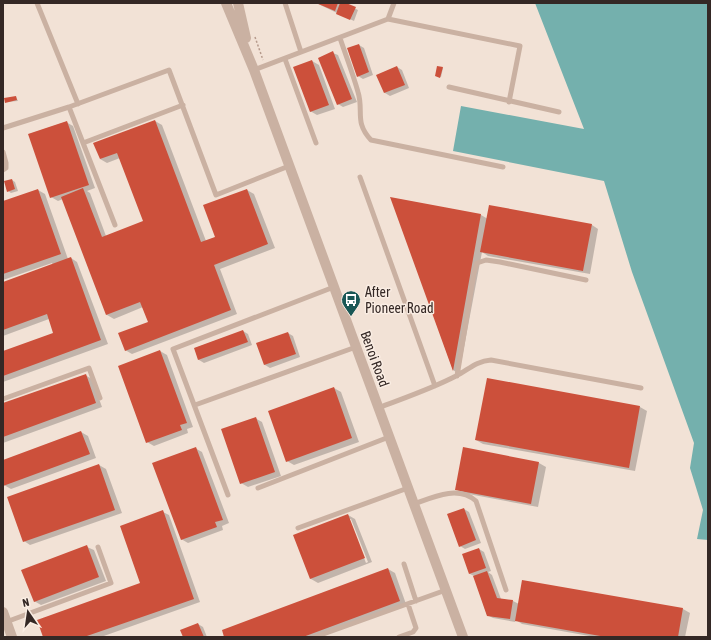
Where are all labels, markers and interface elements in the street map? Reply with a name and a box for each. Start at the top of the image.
place label: After Pioneer Road [365,284,434,316]
bus stop icon: After Pioneer Road [340,289,362,317]
street label: Benoi Road [358,329,392,389]
north arrow [8,592,48,632]
text: N [21,596,30,609]

